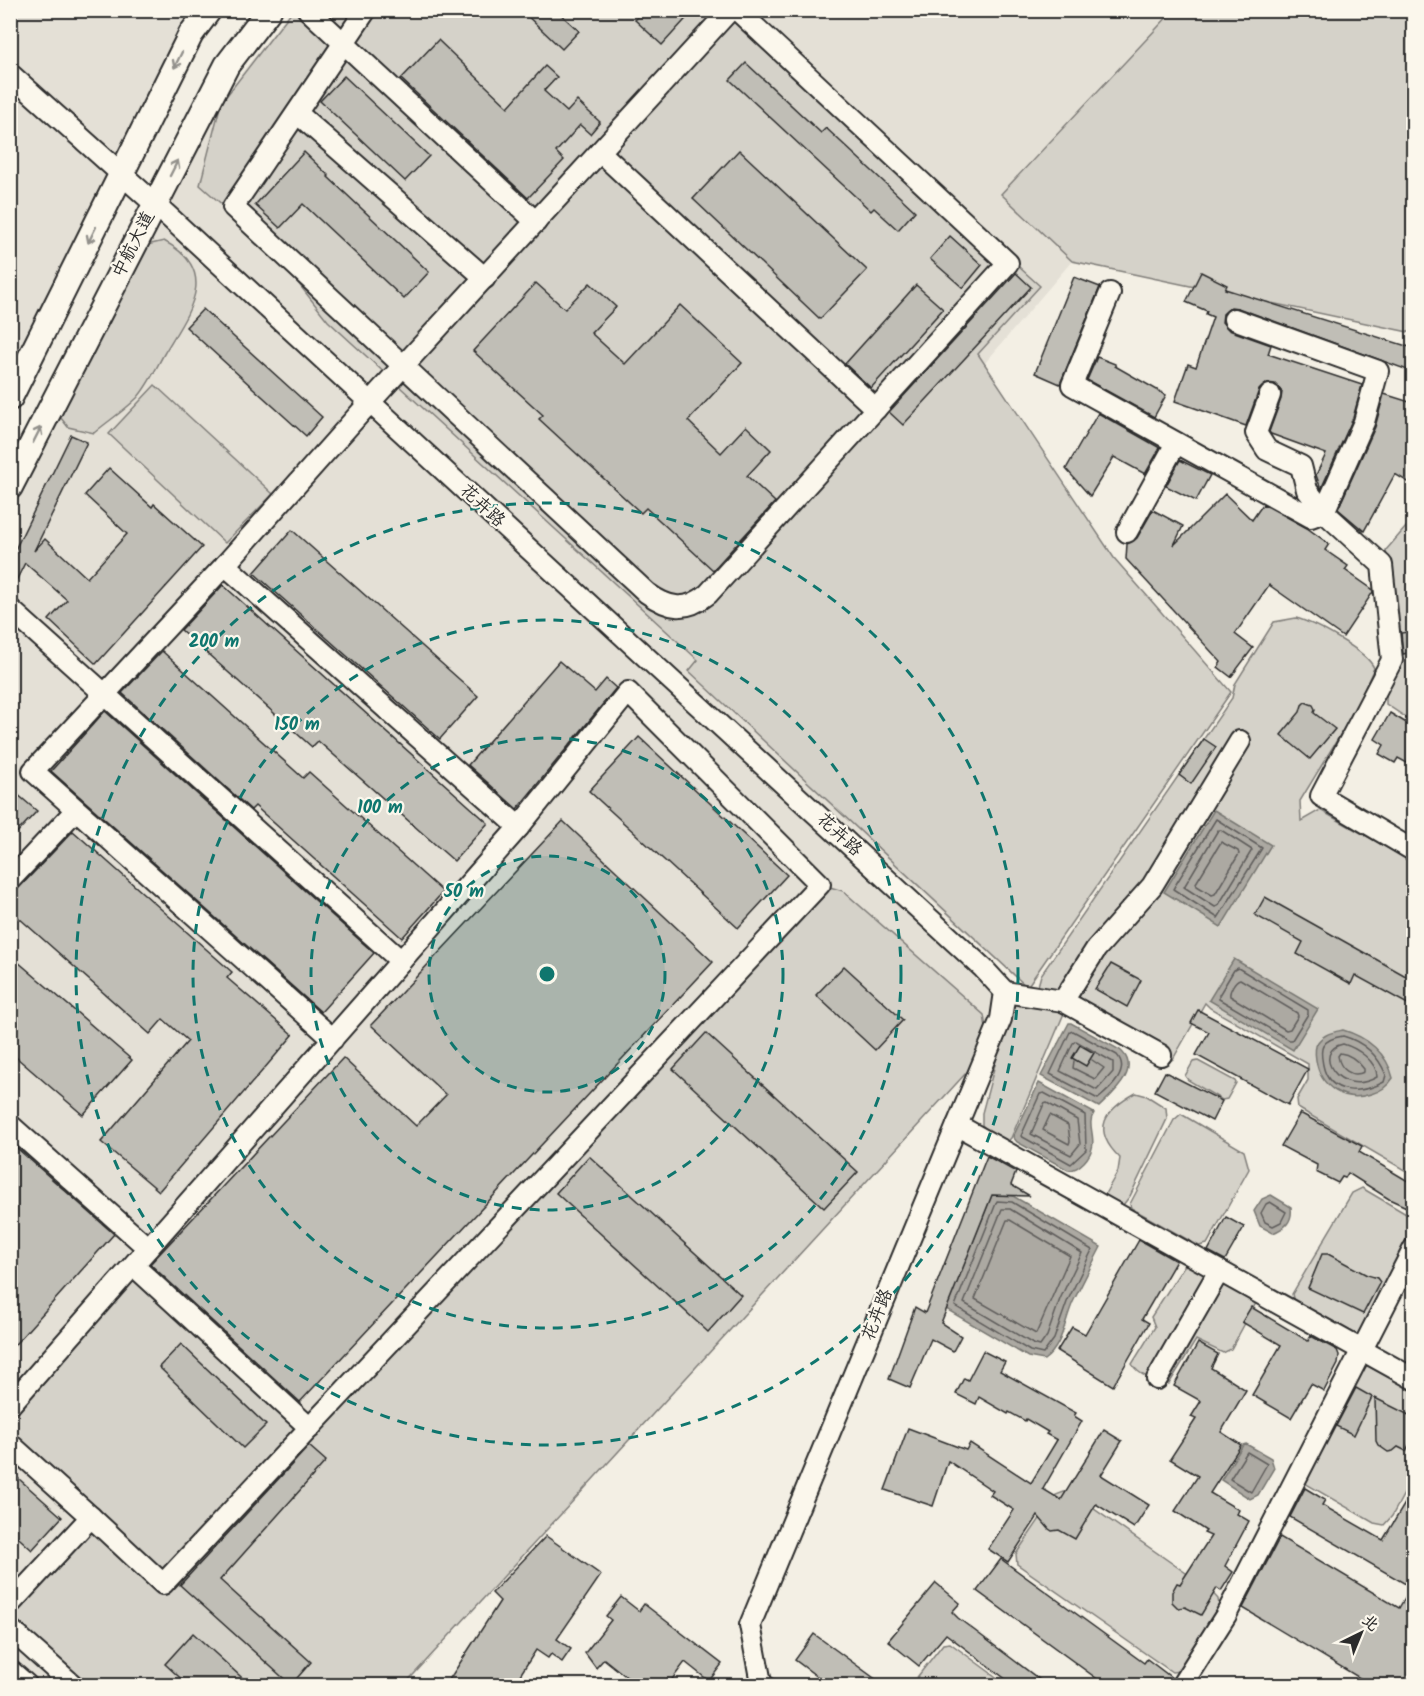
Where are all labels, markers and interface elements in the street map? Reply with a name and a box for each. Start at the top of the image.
one-way arrow [172,51,184,69]
one-way arrow [169,159,180,177]
street label: 中航大道 [105,206,163,284]
one-way arrow [85,225,97,243]
one-way arrow [32,426,43,444]
street label: 花卉路 [452,477,512,535]
text: 200 m [189,628,240,657]
text: 150 m [274,711,320,740]
text: 100 m [357,794,403,823]
street label: 花卉路 [809,806,869,864]
text: 50 m [443,878,484,907]
centre of rings [537,964,557,984]
street label: 花卉路 [854,1285,902,1345]
north arrow [1331,1603,1391,1663]
text: 北 [1356,1609,1385,1638]

